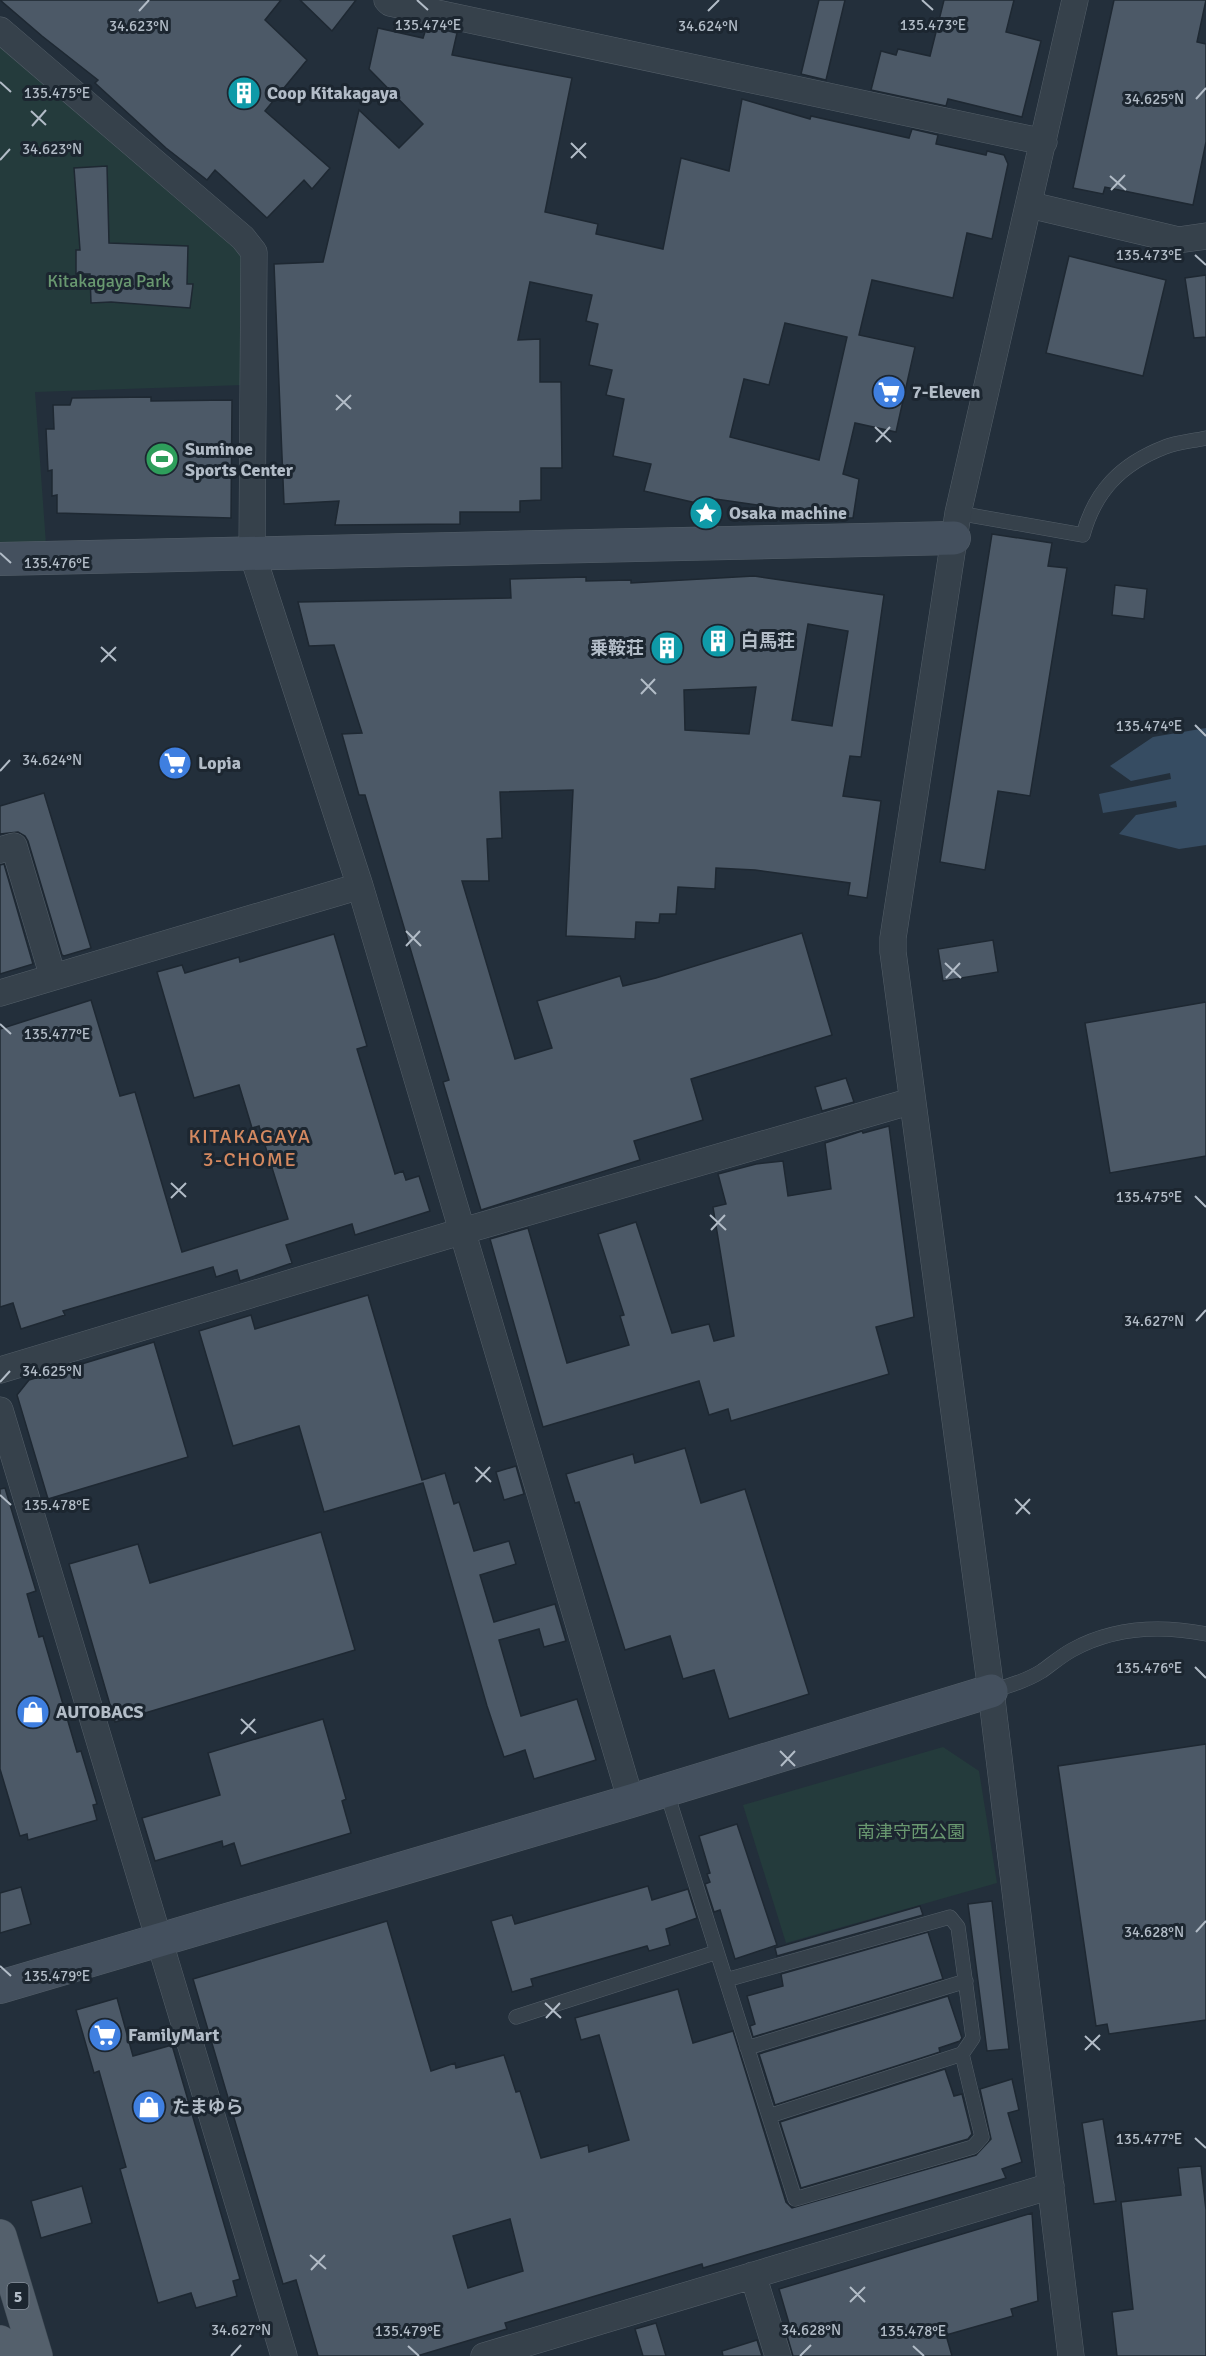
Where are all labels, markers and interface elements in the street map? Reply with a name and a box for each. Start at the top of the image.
text: 135.474°E [395,16,461,34]
text: 135.473°E [900,16,966,34]
text: 34.623°N [109,17,169,35]
text: 34.624°N [678,17,738,35]
building icon: Coop Kitakagaya [226,75,262,111]
place label: Coop Kitakagaya [267,82,398,104]
text: 135.475°E [24,84,90,102]
text: 34.625°N [1124,90,1184,108]
text: 34.623°N [22,140,82,158]
text: 135.473°E [1116,246,1182,264]
park label: Kitakagaya Park [47,270,171,292]
supermarket icon: 7-Eleven [871,374,907,410]
place label: 7-Eleven [912,381,980,403]
place label: Suminoe Sports Center [185,438,294,481]
sports icon: Suminoe Sports Center [144,441,180,477]
place icon: Osaka machine [688,495,724,531]
place label: Osaka machine [729,502,847,524]
text: 135.476°E [24,554,90,572]
building icon: 白馬荘 [700,623,736,659]
building icon: 乗鞍荘 [649,630,685,666]
place label: 白馬荘 [741,630,795,652]
place label: 乗鞍荘 [590,637,644,659]
text: 135.474°E [1116,717,1182,735]
supermarket icon: Lopia [157,745,193,781]
text: 34.624°N [22,751,82,769]
place label: Lopia [198,752,241,774]
text: 135.477°E [24,1025,90,1043]
district label: KITAKAGAYA 3-CHOME [189,1124,311,1172]
text: 135.475°E [1116,1188,1182,1206]
text: 34.627°N [1124,1312,1184,1330]
text: 34.625°N [22,1362,82,1380]
text: 135.478°E [24,1496,90,1514]
text: 135.476°E [1116,1659,1182,1677]
shop icon: AUTOBACS [15,1694,51,1730]
place label: AUTOBACS [56,1701,144,1723]
park label: 南津守西公園 [857,1821,965,1843]
text: 34.628°N [1124,1923,1184,1941]
text: 135.479°E [24,1967,90,1985]
supermarket icon: FamilyMart [87,2017,123,2053]
place label: FamilyMart [128,2024,220,2046]
shop icon: たまゆら [131,2089,167,2125]
place label: たまゆら [172,2096,243,2118]
text: 135.477°E [1116,2130,1182,2148]
road number: 5 [8,2283,28,2309]
text: 34.627°N [211,2321,271,2339]
text: 34.628°N [781,2321,841,2339]
text: 135.479°E [375,2322,441,2340]
text: 135.478°E [880,2322,946,2340]

